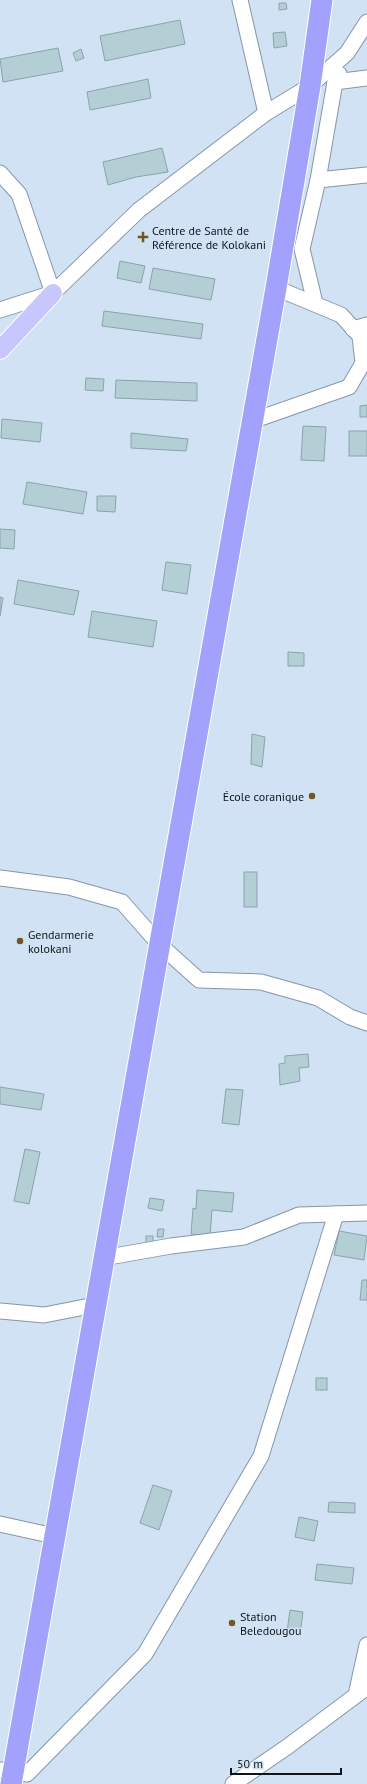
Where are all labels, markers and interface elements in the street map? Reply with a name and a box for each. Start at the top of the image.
place label: Centre de Santé de Référence de Kolokani [152,223,266,252]
marker: Centre de Santé de Référence de Kolokani [137,231,149,243]
place label: École coranique [223,789,304,804]
marker: École coranique [307,791,317,801]
place label: Gendarmerie kolokani [28,927,94,956]
marker: Gendarmerie kolokani [15,936,25,946]
place label: Station Beledougou [240,1609,301,1638]
marker: Station Beledougou [227,1618,237,1628]
scale bar [231,1750,341,1776]
text: 50 m [237,1756,263,1771]

